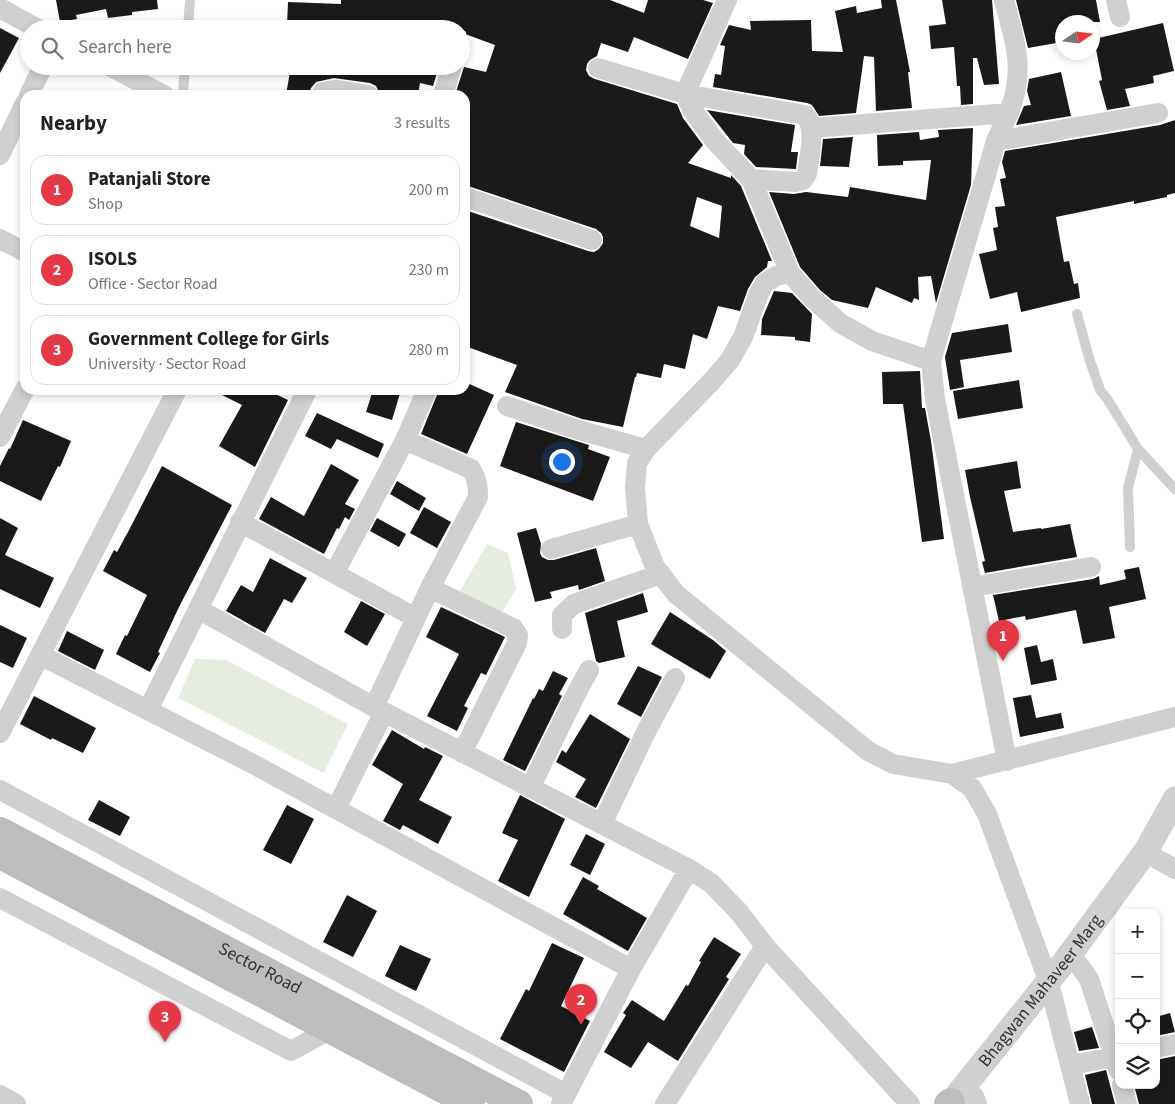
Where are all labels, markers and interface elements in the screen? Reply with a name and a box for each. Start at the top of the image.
north arrow [1055,15,1100,60]
search box [20,20,470,75]
icon: search [38,34,66,62]
text: Search here [78,34,172,61]
text: Nearby [40,108,107,138]
text: 3 results [394,112,450,134]
text: Patanjali Store [88,166,211,193]
text: 1 [53,179,61,201]
text: 200 m [409,179,449,201]
text: Shop [88,193,123,215]
text: ISOLS [88,246,137,273]
text: 2 [53,259,61,281]
text: 230 m [409,259,449,281]
text: Office · Sector Road [88,273,218,295]
text: Government College for Girls [88,326,329,353]
text: 3 [53,339,61,361]
text: 280 m [409,339,449,361]
text: University · Sector Road [88,353,246,375]
your location [549,449,575,475]
pin: 1 [987,620,1019,661]
street label: Bhagwan Mahaveer Marg [972,909,1108,1072]
map controls [1115,909,1160,1089]
button: + [1115,909,1160,954]
street label: Sector Road [214,936,306,1000]
button: − [1115,954,1160,999]
pin: 2 [565,984,597,1025]
button: locate [1115,999,1160,1044]
pin: 3 [149,1001,181,1042]
button: layers [1115,1044,1160,1089]

